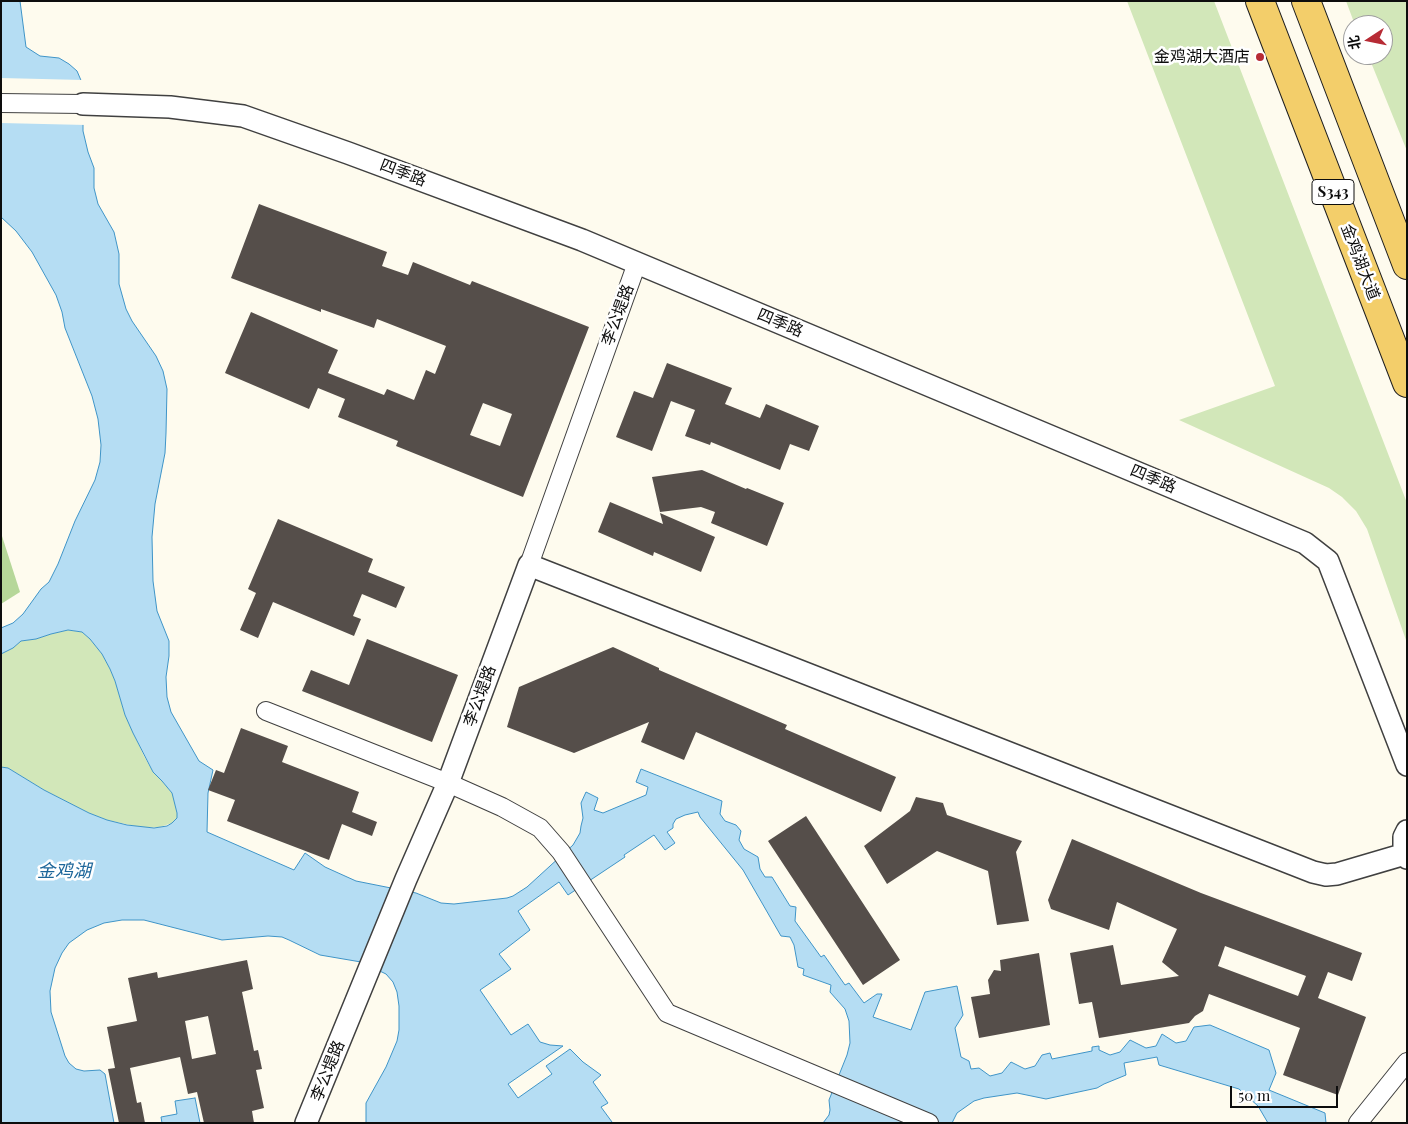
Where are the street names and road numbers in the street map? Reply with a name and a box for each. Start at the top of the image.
street label: 四季路 [377,155,429,191]
road number: S343 [1312,180,1354,204]
street label: 金鸡湖大道 [1337,221,1383,303]
street label: 李公堤路 [598,282,638,348]
street label: 四季路 [754,305,806,341]
street label: 四季路 [1127,461,1179,497]
street label: 李公堤路 [460,663,500,729]
street label: 李公堤路 [307,1038,349,1104]

